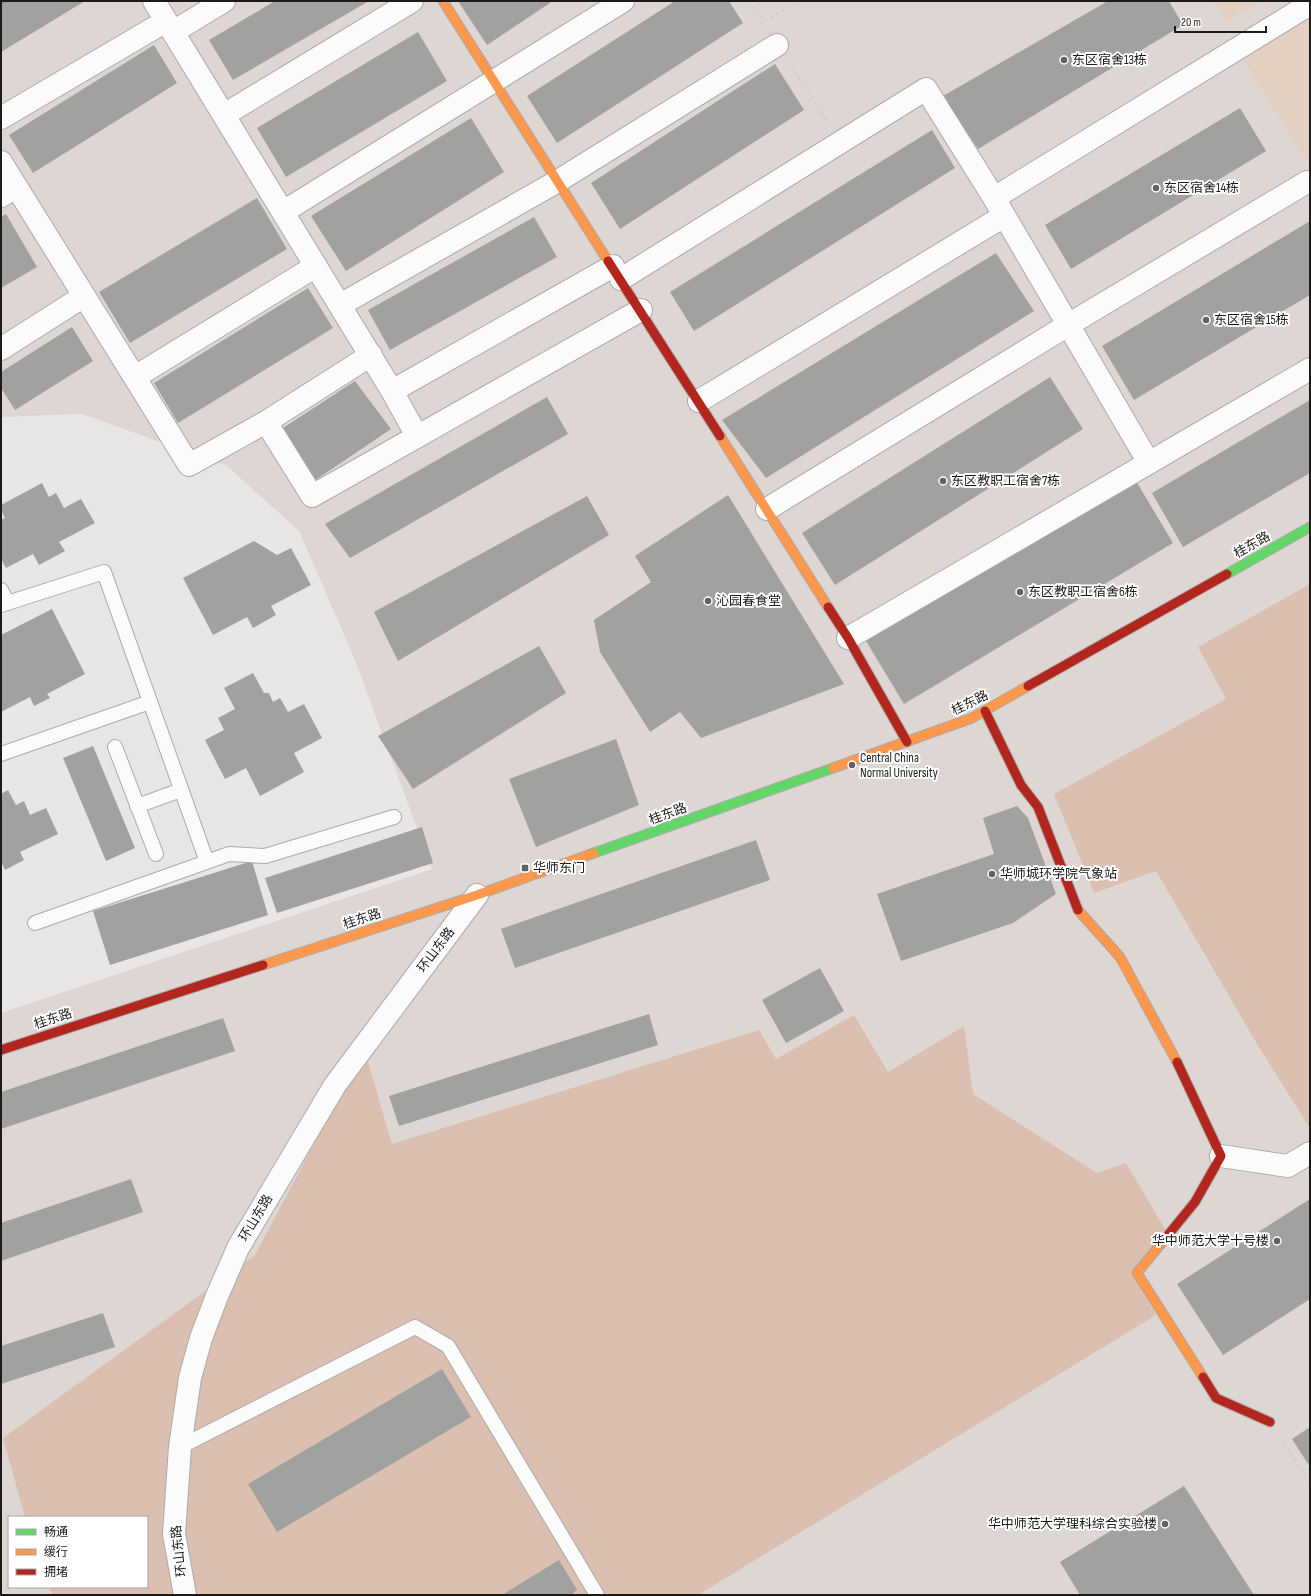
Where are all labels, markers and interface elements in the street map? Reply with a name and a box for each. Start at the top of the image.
scale bar [1175,8,1266,34]
text: 20 m [1181,15,1201,30]
place label: 东区宿舍13栋 [1072,52,1147,68]
marker: 东区宿舍13栋 [1059,55,1069,65]
place label: 东区宿舍14栋 [1164,180,1239,196]
marker: 东区宿舍14栋 [1151,183,1161,193]
place label: 东区宿舍15栋 [1214,312,1289,328]
marker: 东区宿舍15栋 [1201,315,1211,325]
place label: 东区教职工宿舍7栋 [951,473,1060,489]
marker: 东区教职工宿舍7栋 [938,476,948,486]
street label: 桂东路 [1231,528,1273,562]
place label: 东区教职工宿舍6栋 [1028,584,1138,600]
marker: 东区教职工宿舍6栋 [1015,587,1025,597]
place label: 沁园春食堂 [716,593,781,609]
marker: 沁园春食堂 [703,596,713,606]
street label: 桂东路 [949,687,991,719]
place label: Central China Normal University [860,750,938,781]
marker: Central China Normal University [847,760,857,770]
street label: 桂东路 [647,800,689,828]
place label: 华师东门 [533,860,585,876]
marker: 华师东门 [520,863,530,873]
place label: 华师城环学院气象站 [1000,866,1117,882]
marker: 华师城环学院气象站 [987,869,997,879]
street label: 桂东路 [341,905,383,933]
street label: 环山东路 [414,924,458,976]
street label: 桂东路 [32,1005,74,1033]
street label: 环山东路 [236,1192,276,1244]
place label: 华中师范大学十号楼 [1152,1233,1269,1249]
marker: 华中师范大学十号楼 [1272,1236,1282,1246]
legend [8,1516,148,1588]
place label: 华中师范大学理科综合实验楼 [988,1516,1157,1532]
marker: 华中师范大学理科综合实验楼 [1160,1519,1170,1529]
street label: 环山东路 [168,1524,190,1578]
text: 畅通 [44,1525,68,1540]
text: 缓行 [44,1545,68,1560]
text: 拥堵 [44,1565,68,1580]

